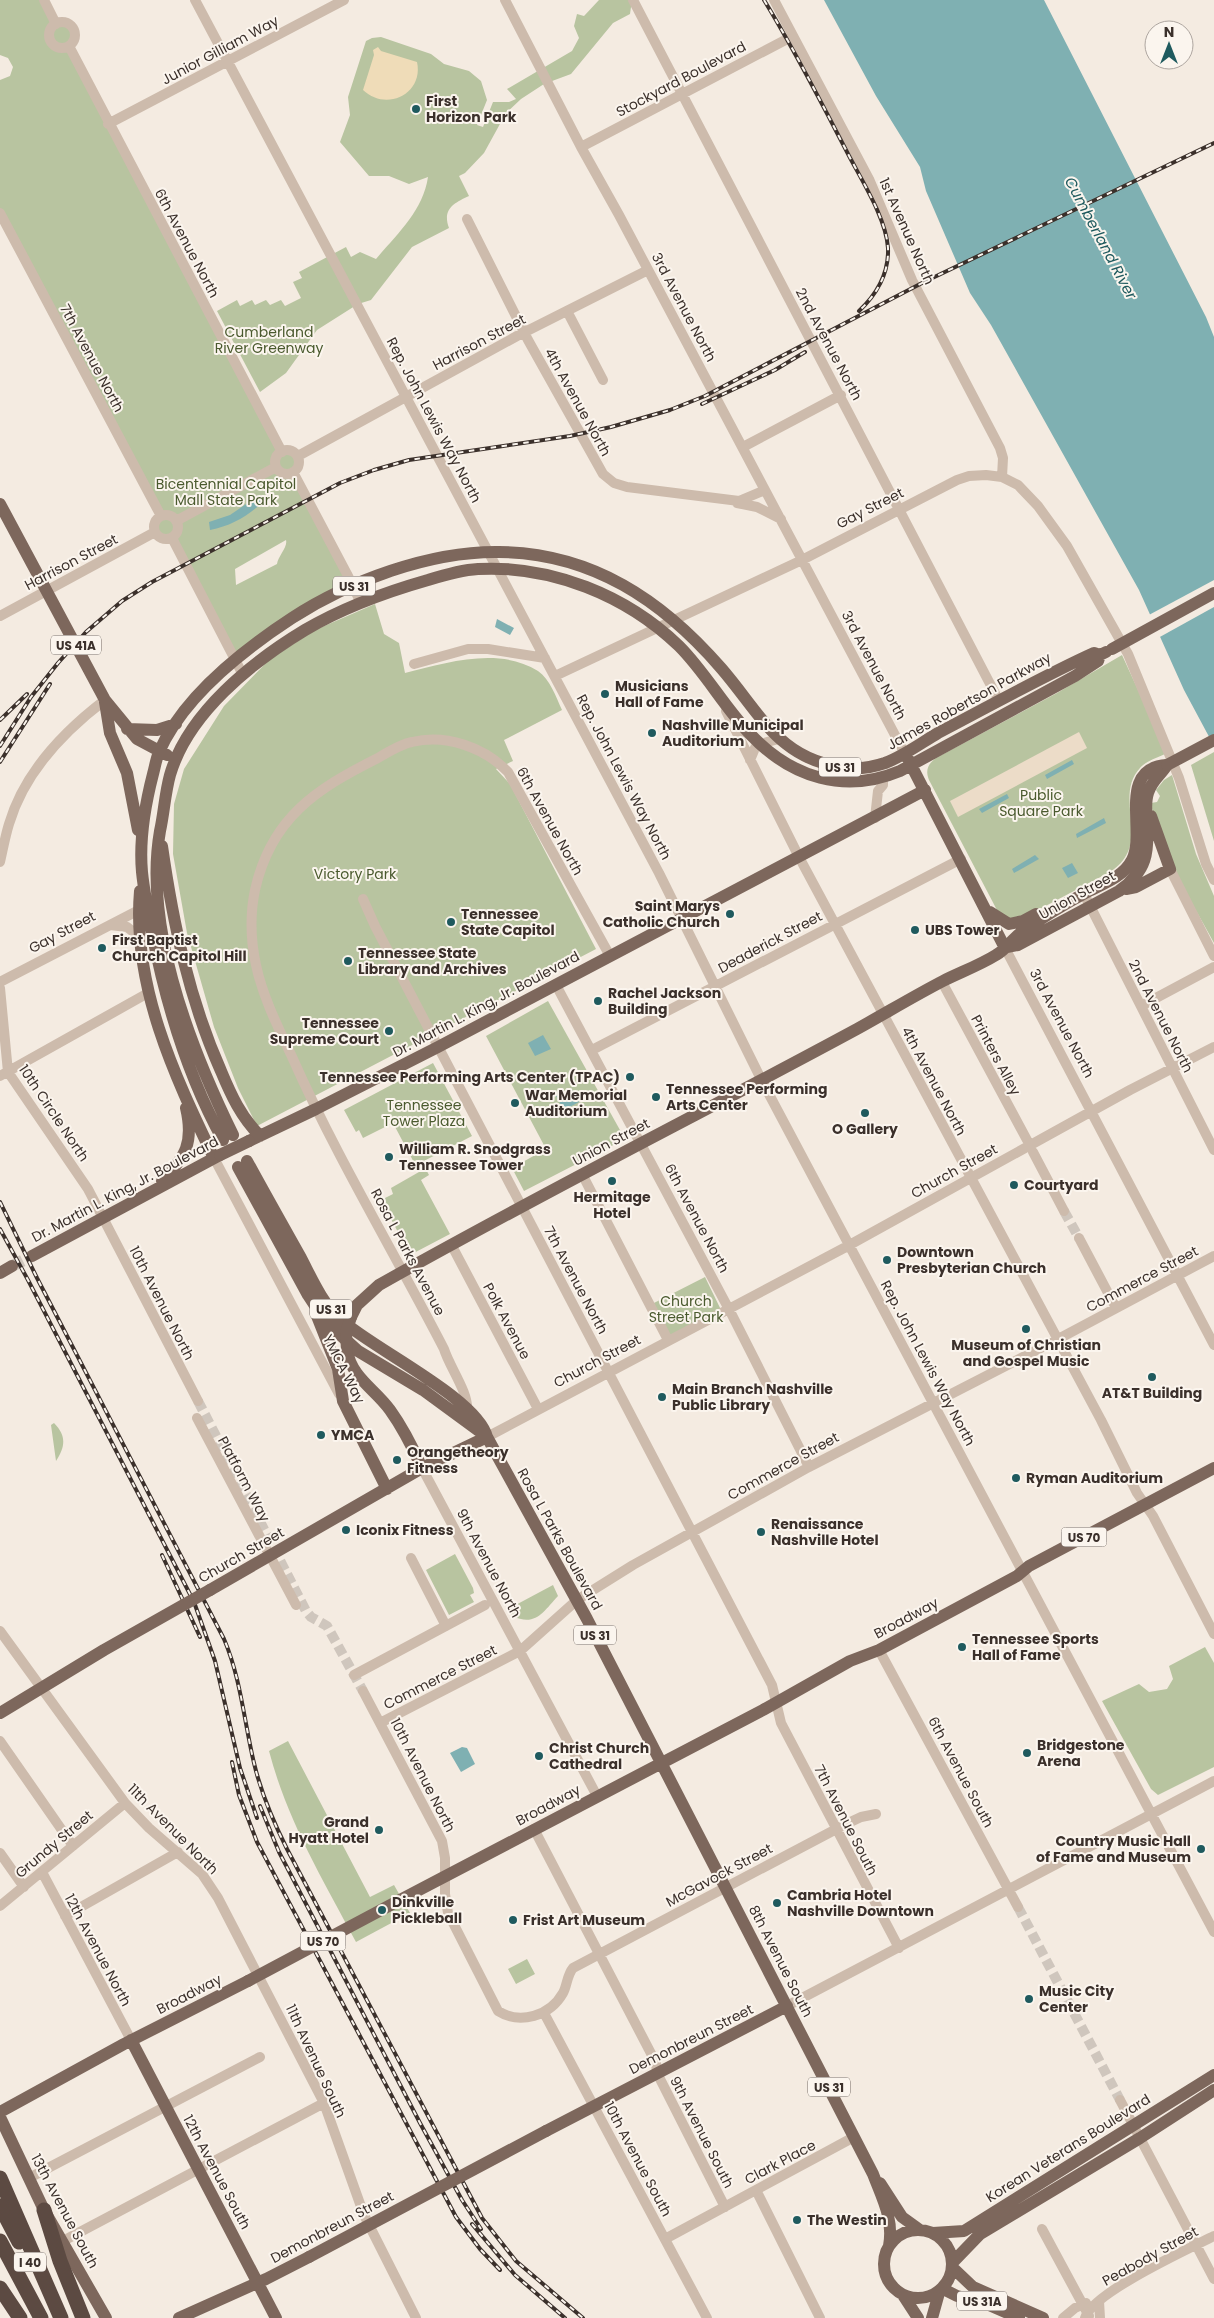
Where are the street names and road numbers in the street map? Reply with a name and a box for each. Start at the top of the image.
street label: Junior Gilliam Way [158,11,282,89]
street label: Stockyard Boulevard [613,36,749,122]
street label: 1st Avenue North [874,174,940,288]
street label: 6th Avenue North [150,185,224,301]
street label: 3rd Avenue North [647,249,721,365]
street label: 2nd Avenue North [791,284,867,404]
street label: 7th Avenue North [55,300,129,416]
street label: Harrison Street [429,309,529,375]
street label: Rep. John Lewis Way North [382,334,486,506]
street label: 4th Avenue North [540,344,616,460]
street label: Gay Street [833,483,907,533]
street label: Harrison Street [21,529,121,595]
road number: US 31 [333,576,375,596]
street label: 3rd Avenue North [837,607,911,723]
road number: US 41A [51,636,101,654]
street label: James Robertson Parkway [883,647,1055,755]
street label: Rep. John Lewis Way North [572,691,676,863]
road number: US 31 [819,758,861,776]
street label: 6th Avenue North [512,763,588,879]
street label: Union Street [1035,866,1119,924]
street label: Gay Street [25,906,99,958]
street label: Deaderick Street [714,906,826,978]
street label: Dr. Martin L. King, Jr. Boulevard [389,946,583,1062]
street label: 2nd Avenue North [1124,956,1198,1076]
street label: 3rd Avenue North [1025,965,1099,1081]
street label: Printers Alley [966,1011,1026,1099]
street label: 4th Avenue North [897,1023,971,1139]
street label: 10th Circle North [14,1061,94,1165]
street label: Union Street [569,1113,653,1171]
street label: Dr. Martin L. King, Jr. Boulevard [28,1131,222,1247]
street label: Church Street [907,1139,1001,1203]
street label: 6th Avenue North [660,1160,734,1276]
street label: Rosa L Parks Avenue [366,1185,450,1319]
street label: 7th Avenue North [539,1222,613,1338]
street label: Commerce Street [1082,1241,1202,1317]
street label: 10th Avenue North [125,1243,199,1363]
street label: Rep. John Lewis Way North [876,1277,980,1449]
street label: Polk Avenue [478,1279,536,1363]
road number: US 31 [310,1300,352,1318]
street label: Church Street [550,1330,644,1392]
street label: YMCA Way [318,1331,370,1407]
street label: Commerce Street [724,1427,842,1505]
street label: Platform Way [213,1433,275,1525]
street label: Rosa L Parks Boulevard [513,1464,607,1614]
street label: 9th Avenue North [452,1505,526,1621]
street label: Church Street [194,1522,288,1588]
road number: US 70 [1062,1528,1106,1546]
street label: Broadway [870,1593,942,1643]
road number: US 31 [574,1626,616,1644]
street label: Commerce Street [380,1640,500,1714]
street label: 6th Avenue South [923,1713,999,1831]
street label: 10th Avenue North [386,1715,460,1835]
street label: 7th Avenue South [809,1761,883,1879]
street label: 11th Avenue North [123,1779,223,1879]
street label: Broadway [512,1780,584,1830]
street label: Grundy Street [11,1805,97,1883]
street label: McGavock Street [662,1838,776,1912]
street label: 12th Avenue North [60,1890,136,2010]
street label: 8th Avenue South [744,1902,818,2020]
road number: US 70 [300,1932,346,1950]
street label: Broadway [153,1969,225,2019]
street label: Demonbreun Street [625,1999,757,2079]
street label: 11th Avenue South [281,2001,351,2121]
street label: 9th Avenue South [665,2073,739,2191]
road number: US 31 [808,2078,850,2096]
street label: Korean Veterans Boulevard [982,2089,1154,2207]
street label: 10th Avenue South [599,2098,677,2220]
street label: 12th Avenue South [178,2111,256,2233]
street label: Clark Place [741,2135,819,2189]
street label: 13th Avenue South [26,2150,104,2272]
street label: Demonbreun Street [267,2186,397,2268]
street label: Peabody Street [1098,2221,1202,2291]
road number: I 40 [14,2252,46,2272]
road number: US 31A [957,2292,1007,2310]

